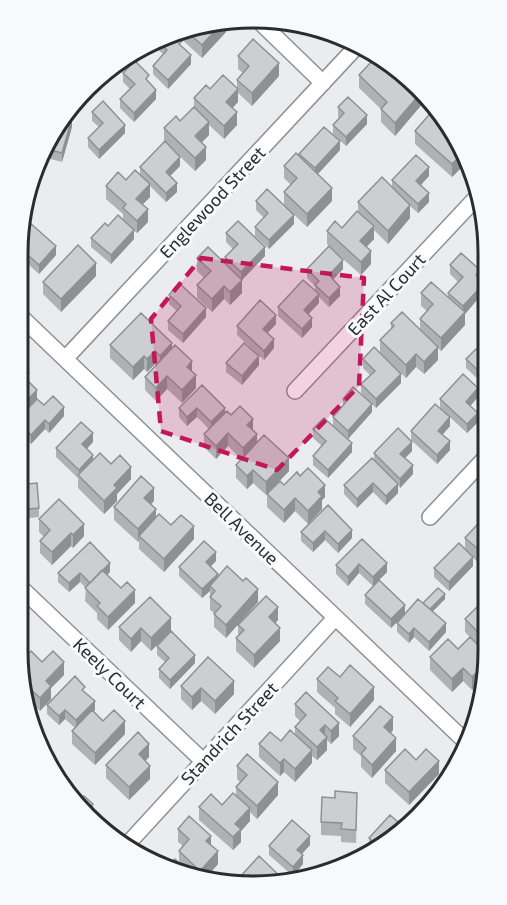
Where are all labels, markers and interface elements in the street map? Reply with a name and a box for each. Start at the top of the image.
street label: Englewood Street [154,141,270,263]
street label: East Al Court [342,248,430,340]
street label: Bell Avenue [200,487,284,569]
street label: Keely Court [69,633,151,713]
street label: Standrich Street [176,677,282,789]

